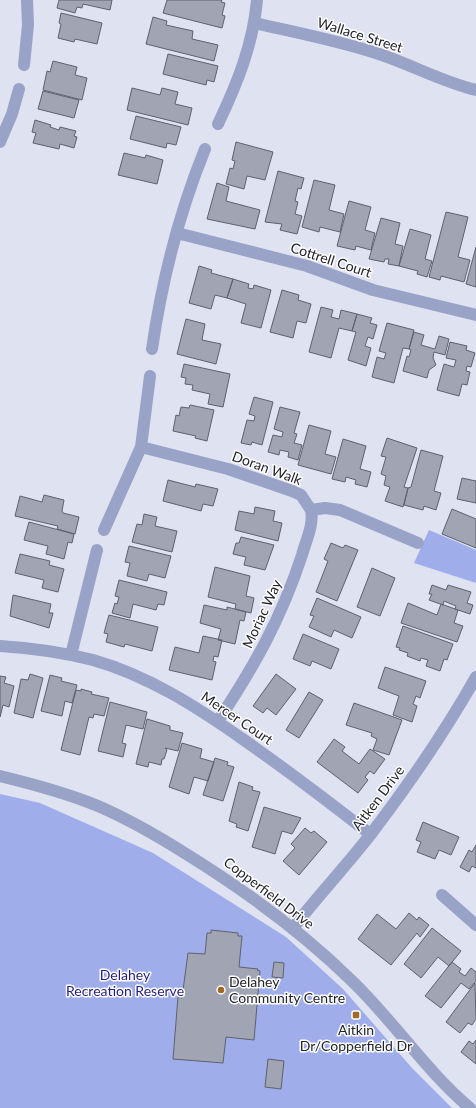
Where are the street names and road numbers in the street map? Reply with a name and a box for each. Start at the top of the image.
street label: Wallace Street [315,13,405,56]
street label: Cottrell Court [289,238,374,281]
street label: Doran Walk [230,447,305,488]
street label: Moriac Way [238,576,285,651]
street label: Mercer Court [198,688,276,748]
street label: Aitken Drive [348,762,407,833]
street label: Copperfield Drive [221,853,318,932]

